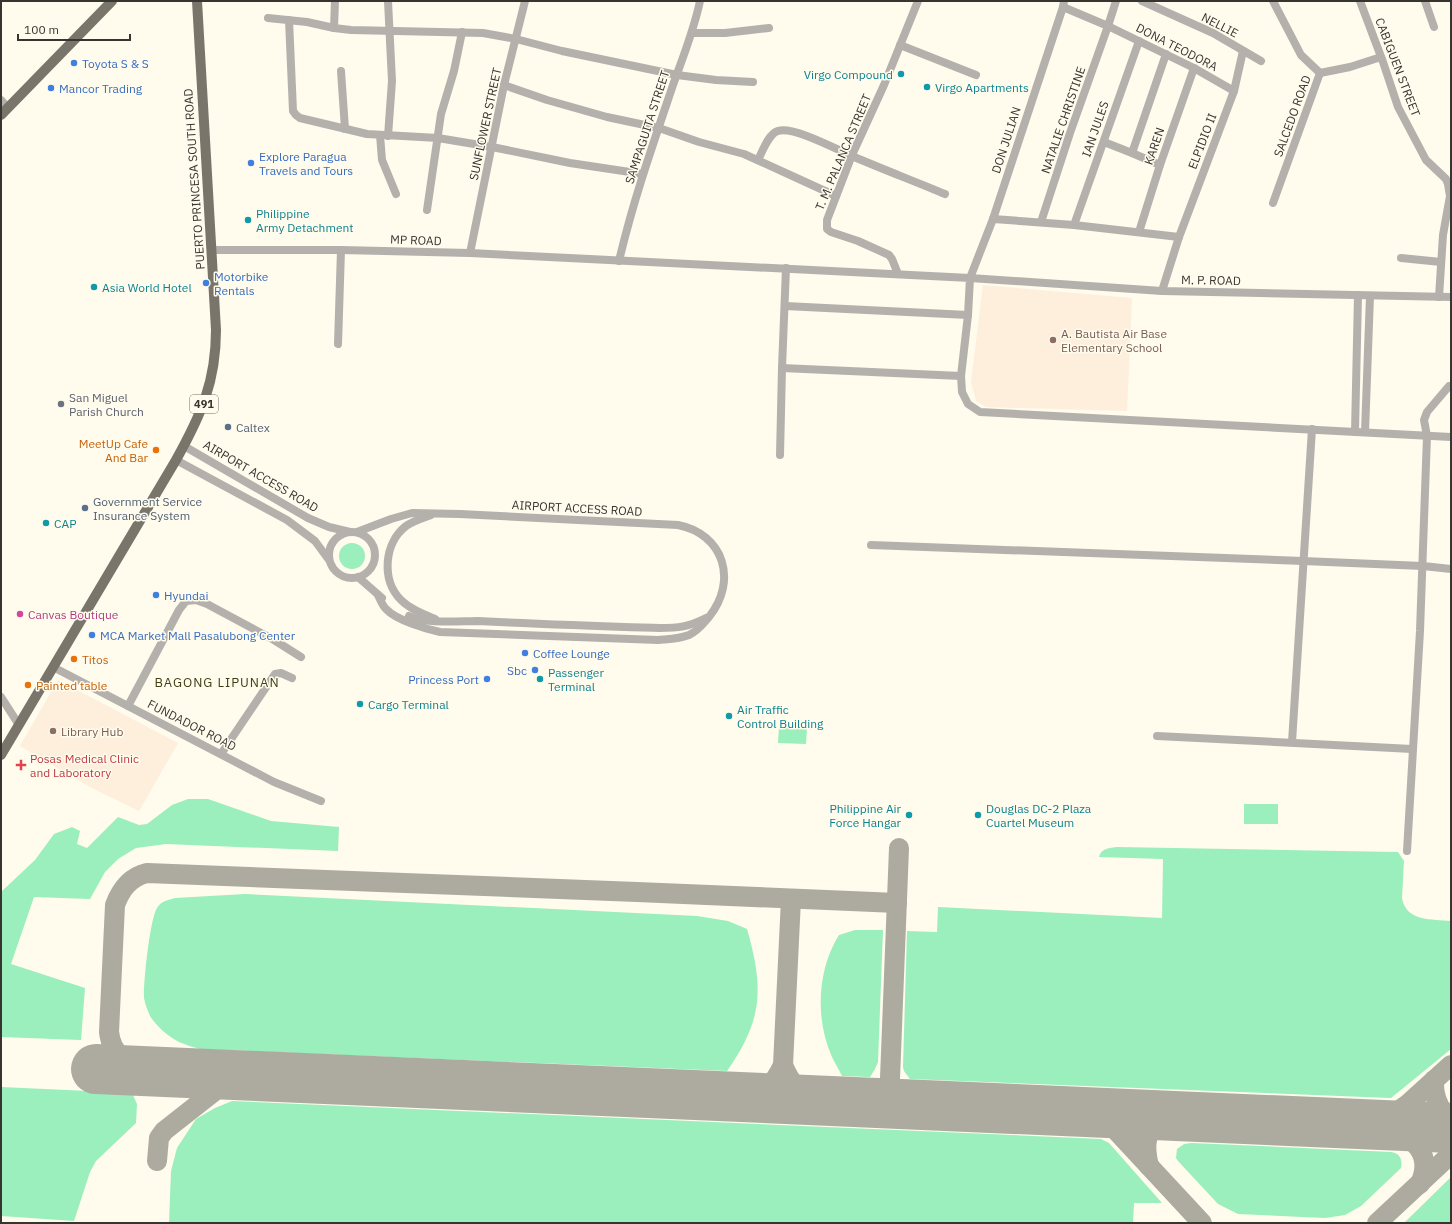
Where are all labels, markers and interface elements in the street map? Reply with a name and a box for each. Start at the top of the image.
street label: NELLIE [1199,9,1241,41]
street label: CABIGUEN STREET [1372,15,1424,119]
scale bar [18,16,130,42]
street label: DONA TEODORA [1134,20,1221,74]
text: 100 m [24,22,59,37]
place label: Toyota S & S [82,56,149,71]
marker: Toyota S & S [69,58,79,68]
street label: NATALIE CHRISTINE [1038,65,1088,175]
street label: SUNFLOWER STREET [466,66,504,182]
place label: Virgo Compound [804,67,893,82]
street label: SAMPAGUITA STREET [622,68,673,186]
marker: Virgo Compound [896,69,906,79]
street label: SALCEDO ROAD [1270,73,1314,159]
place label: Virgo Apartments [935,80,1029,95]
place label: Mancor Trading [59,81,143,96]
marker: Virgo Apartments [922,82,932,92]
marker: Mancor Trading [46,83,56,93]
street label: PUERTO PRINCESA SOUTH ROAD [180,88,208,270]
street label: T. M. PALANCA STREET [812,91,874,212]
street label: IAN JULES [1078,99,1112,159]
street label: DON JULIAN [988,105,1024,175]
street label: ELPIDIO II [1184,111,1220,171]
street label: KAREN [1141,125,1167,167]
place label: Explore Paragua Travels and Tours [259,149,353,178]
marker: Explore Paragua Travels and Tours [246,158,256,168]
place label: Philippine Army Detachment [256,206,354,235]
marker: Philippine Army Detachment [243,215,253,225]
street label: MP ROAD [390,232,442,248]
place label: Motorbike Rentals [214,269,269,298]
street label: M. P. ROAD [1181,272,1241,288]
marker: Motorbike Rentals [201,278,211,288]
place label: Asia World Hotel [102,280,192,295]
marker: Asia World Hotel [89,282,99,292]
place label: A. Bautista Air Base Elementary School [1061,326,1167,355]
marker: A. Bautista Air Base Elementary School [1048,335,1058,345]
place label: San Miguel Parish Church [69,390,144,419]
road number: 491 [190,395,218,413]
marker: San Miguel Parish Church [56,399,66,409]
place label: Caltex [236,420,270,435]
marker: Caltex [223,422,233,432]
place label: MeetUp Cafe And Bar [79,436,149,465]
street label: AIRPORT ACCESS ROAD [201,437,321,515]
marker: MeetUp Cafe And Bar [151,445,161,455]
place label: Government Service Insurance System [93,494,202,523]
street label: AIRPORT ACCESS ROAD [511,497,643,519]
marker: Government Service Insurance System [80,503,90,513]
place label: CAP [54,516,76,531]
marker: CAP [41,518,51,528]
place label: Hyundai [164,588,208,603]
marker: Hyundai [151,590,161,600]
place label: Canvas Boutique [28,607,119,622]
marker: Canvas Boutique [15,609,25,619]
place label: MCA Market Mall Pasalubong Center [100,628,296,643]
marker: MCA Market Mall Pasalubong Center [87,630,97,640]
place label: Coffee Lounge [533,646,610,661]
marker: Coffee Lounge [520,648,530,658]
place label: Titos [82,652,109,667]
marker: Titos [69,654,79,664]
place label: Sbc [507,663,527,678]
marker: Sbc [530,665,540,675]
place label: Passenger Terminal [548,665,604,694]
place label: Princess Port [408,672,479,687]
district label: BAGONG LIPUNAN [154,674,280,691]
marker: Princess Port [482,674,492,684]
marker: Passenger Terminal [535,674,545,684]
place label: Painted table [36,678,108,693]
marker: Painted table [23,680,33,690]
street label: FUNDADOR ROAD [145,696,239,754]
place label: Cargo Terminal [368,697,449,712]
marker: Cargo Terminal [355,699,365,709]
place label: Air Traffic Control Building [737,702,824,731]
marker: Air Traffic Control Building [724,711,734,721]
place label: Library Hub [61,724,123,739]
marker: Library Hub [48,726,58,736]
place label: Posas Medical Clinic and Laboratory [30,751,139,780]
marker: Posas Medical Clinic and Laboratory [15,759,27,771]
place label: Philippine Air Force Hangar [829,801,902,830]
place label: Douglas DC-2 Plaza Cuartel Museum [986,801,1092,830]
marker: Philippine Air Force Hangar [904,810,914,820]
marker: Douglas DC-2 Plaza Cuartel Museum [973,810,983,820]

